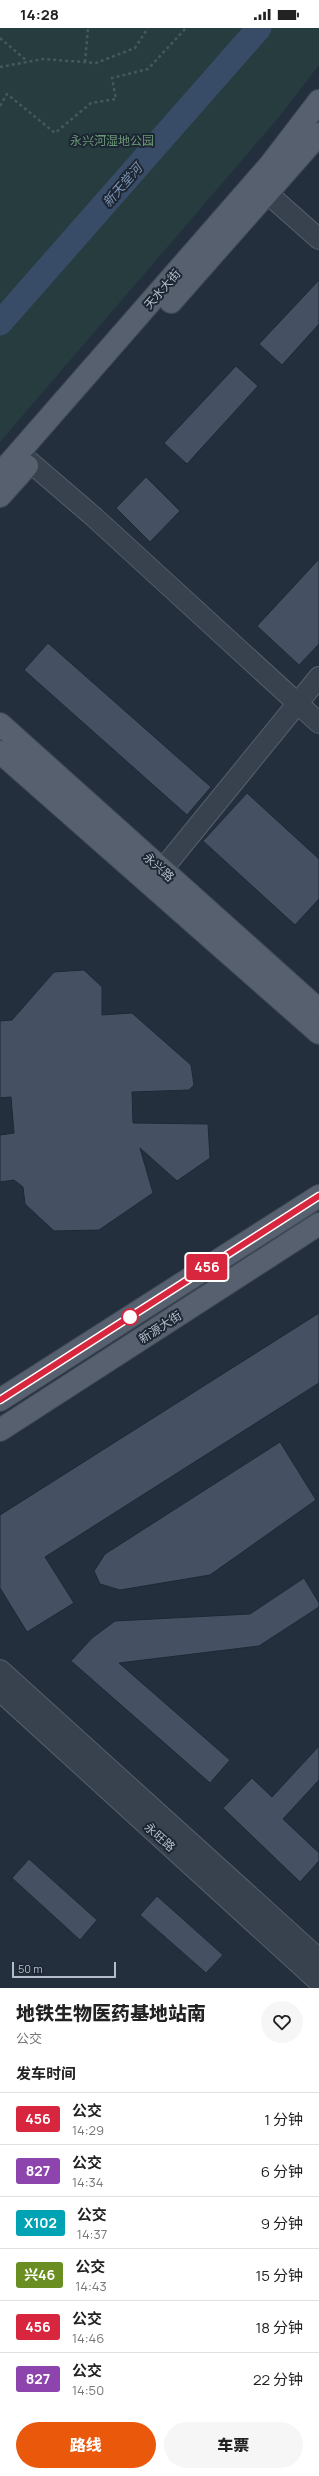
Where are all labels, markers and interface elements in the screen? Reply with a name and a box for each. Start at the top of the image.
text: 14:28 [20,4,59,25]
park label: 永兴河湿地公园 [70,132,154,149]
water label: 新天堂河 [98,157,148,211]
street label: 天水大街 [140,265,184,313]
street label: 永兴路 [140,849,178,885]
line badge: 456 [184,1254,230,1280]
text: 456 [194,1257,220,1276]
street label: 新源大街 [135,1307,185,1347]
unlabelled marker [121,1308,139,1326]
street label: 永旺路 [141,1819,179,1855]
scale bar [12,1960,116,1979]
text: 50 m [18,1961,43,1976]
text: 地铁生物医药基地站南 [16,2000,206,2026]
button: heart [261,2001,303,2043]
text: 公交 [16,2029,42,2047]
text: 发车时间 [16,2063,76,2084]
text: 公交 [72,2100,102,2121]
text: 456 [25,2109,51,2128]
text: 1 分钟 [264,2109,303,2130]
text: 14:29 [72,2121,104,2139]
text: 公交 [72,2152,102,2173]
text: 827 [26,2161,50,2180]
text: 6 分钟 [261,2161,303,2182]
text: 14:34 [72,2173,103,2191]
text: 公交 [77,2204,107,2225]
text: X102 [24,2213,57,2232]
text: 9 分钟 [261,2213,303,2234]
text: 14:37 [77,2225,107,2243]
text: 公交 [75,2256,105,2277]
text: 兴46 [24,2265,55,2284]
text: 15 分钟 [255,2265,303,2286]
text: 14:43 [75,2277,107,2295]
text: 公交 [72,2308,102,2329]
text: 456 [25,2317,51,2336]
text: 18 分钟 [255,2317,303,2338]
text: 14:46 [72,2329,104,2347]
text: 公交 [72,2360,102,2381]
text: 827 [26,2369,50,2388]
text: 22 分钟 [253,2369,303,2390]
text: 14:50 [72,2381,104,2399]
button: 路线 [16,2422,156,2468]
button: 车票 [164,2422,303,2468]

